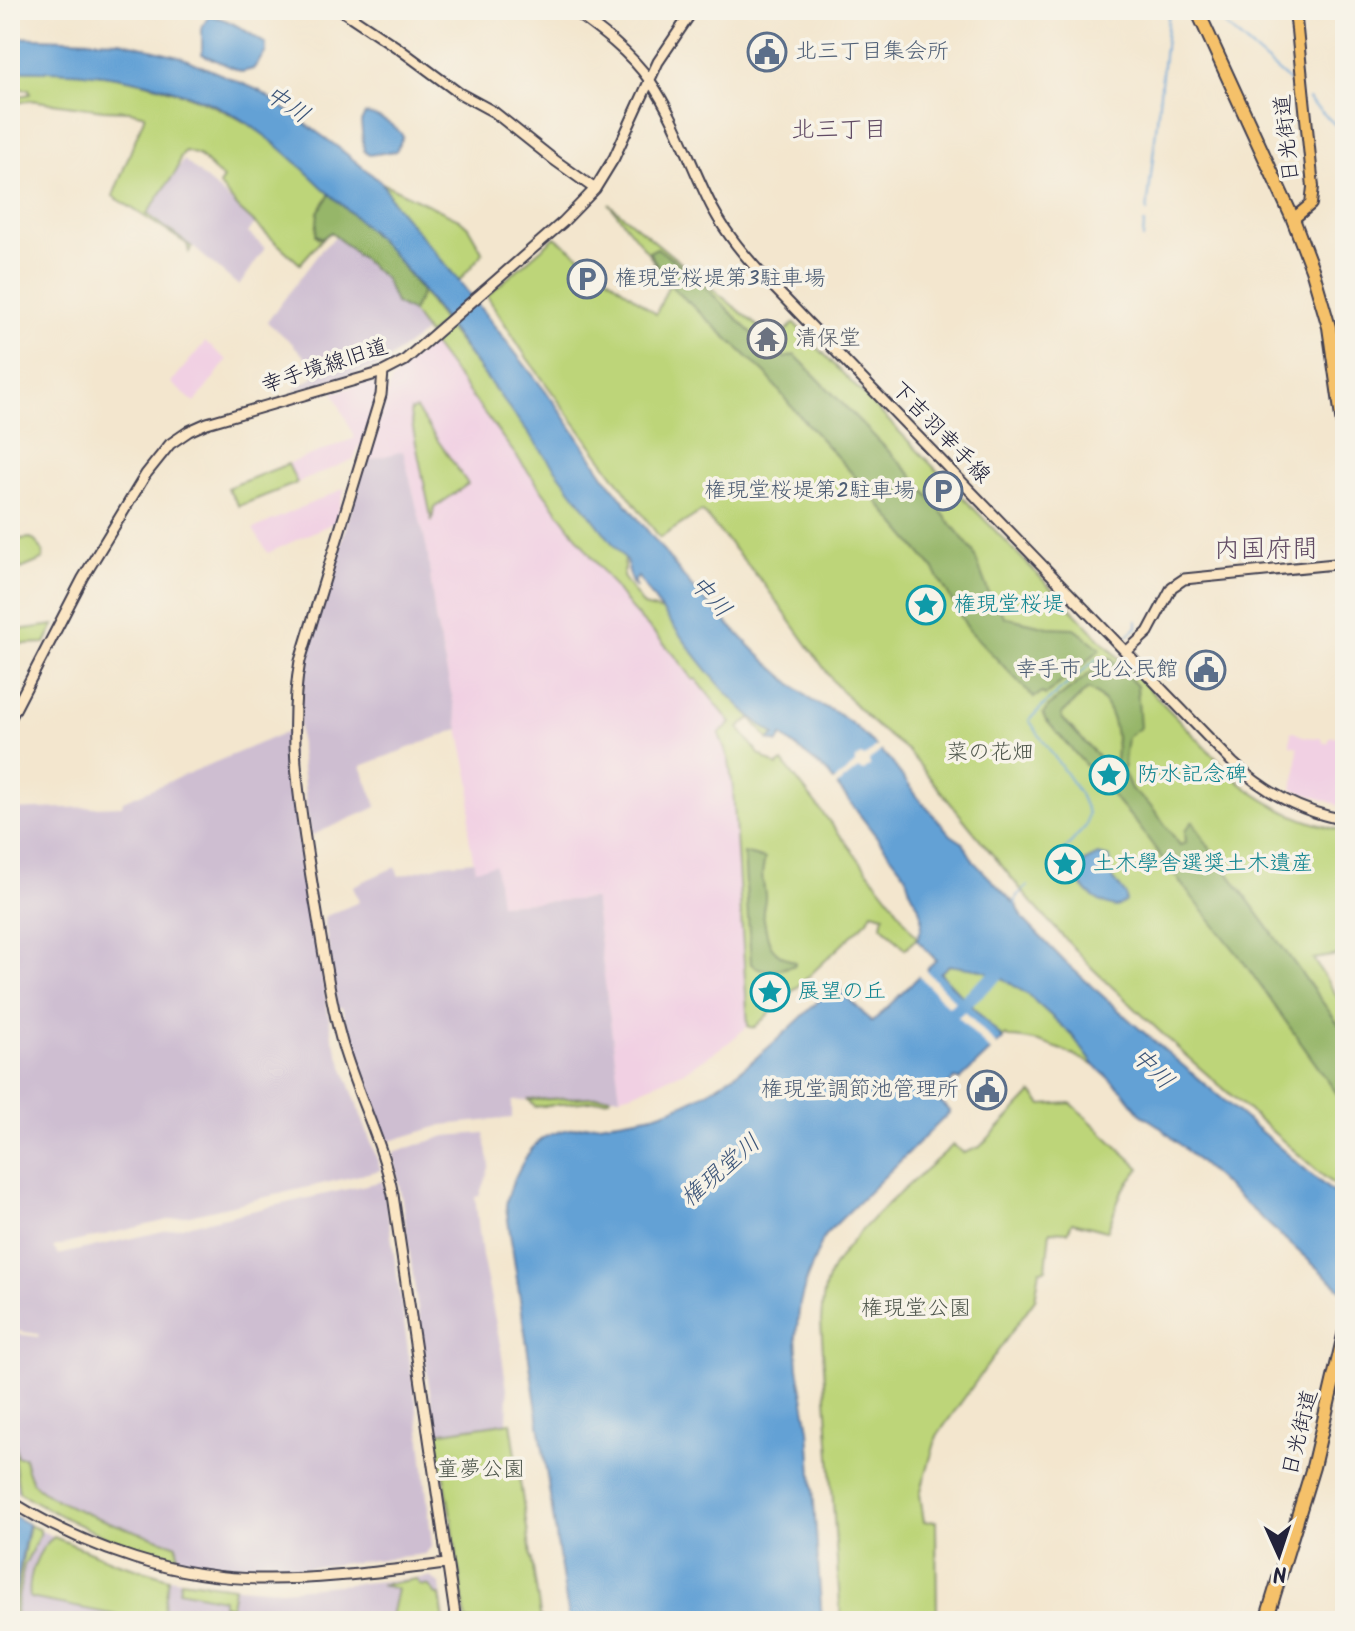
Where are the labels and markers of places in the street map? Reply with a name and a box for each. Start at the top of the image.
public building icon: 北三丁目集会所 [746,31,788,73]
place label: 北三丁目集会所 [795,35,949,70]
parking icon: 権現堂桜堤第3駐車場 [566,258,608,300]
place label: 権現堂桜堤第3駐車場 [615,262,826,297]
temple icon: 清保堂 [746,318,788,360]
place label: 清保堂 [795,322,861,357]
parking icon: 権現堂桜堤第2駐車場 [922,470,964,512]
place label: 権現堂桜堤第2駐車場 [704,474,915,509]
place icon: 権現堂桜堤 [905,584,947,626]
place label: 権現堂桜堤 [954,588,1064,623]
public building icon: 幸手市 北公民館 [1185,649,1227,691]
place label: 幸手市 北公民館 [1015,653,1178,688]
place icon: 防水記念碑 [1088,754,1130,796]
place label: 防水記念碑 [1137,758,1247,793]
place icon: 土木學舎選奨土木遺産 [1044,843,1086,885]
place label: 土木學舎選奨土木遺産 [1093,847,1313,882]
place icon: 展望の丘 [749,971,791,1013]
place label: 展望の丘 [798,975,886,1010]
public building icon: 権現堂調節池管理所 [966,1069,1008,1111]
place label: 権現堂調節池管理所 [761,1073,959,1108]

